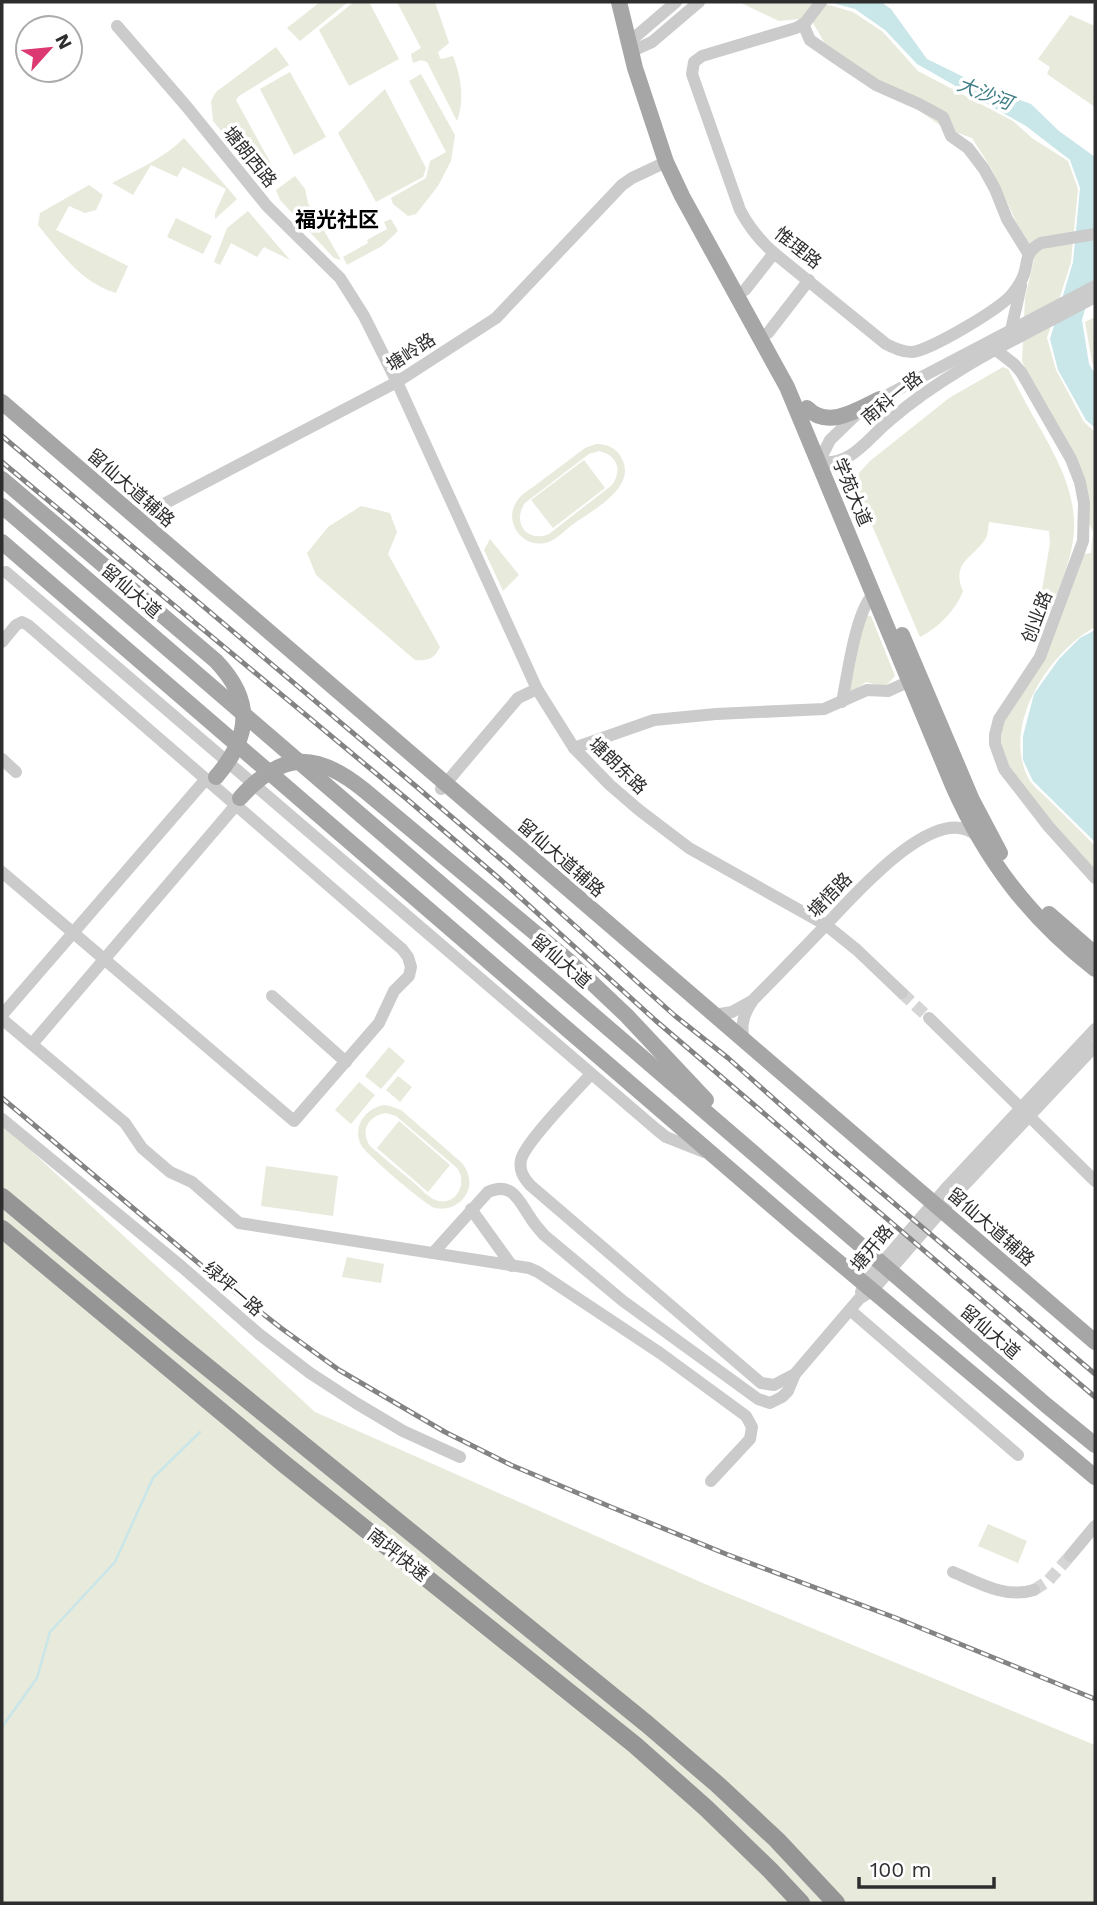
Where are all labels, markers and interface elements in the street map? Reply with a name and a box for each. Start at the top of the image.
north arrow [14,14,84,84]
text: N [50,30,77,53]
water label: 大沙河 [954,73,1019,116]
street label: 塘朗西路 [220,122,281,191]
district label: 福光社区 [295,207,379,232]
street label: 惟理路 [771,222,826,273]
street label: 塘岭路 [382,328,439,375]
street label: 南科一路 [857,367,926,428]
street label: 留仙大道辅路 [84,444,179,531]
street label: 学苑大道 [829,455,876,529]
street label: 留仙大道 [97,559,165,622]
street label: 创业路 [1017,588,1056,646]
street label: 塘朗东路 [585,733,652,798]
street label: 留仙大道辅路 [514,814,609,901]
street label: 塘悟路 [803,868,856,921]
street label: 留仙大道 [527,929,595,992]
street label: 留仙大道辅路 [944,1183,1039,1270]
street label: 塘开路 [846,1220,897,1275]
street label: 绿坪一路 [199,1257,267,1320]
street label: 留仙大道 [956,1300,1024,1363]
street label: 南坪快速 [364,1524,433,1585]
scale bar [859,1846,994,1890]
text: 100 m [870,1857,932,1882]

